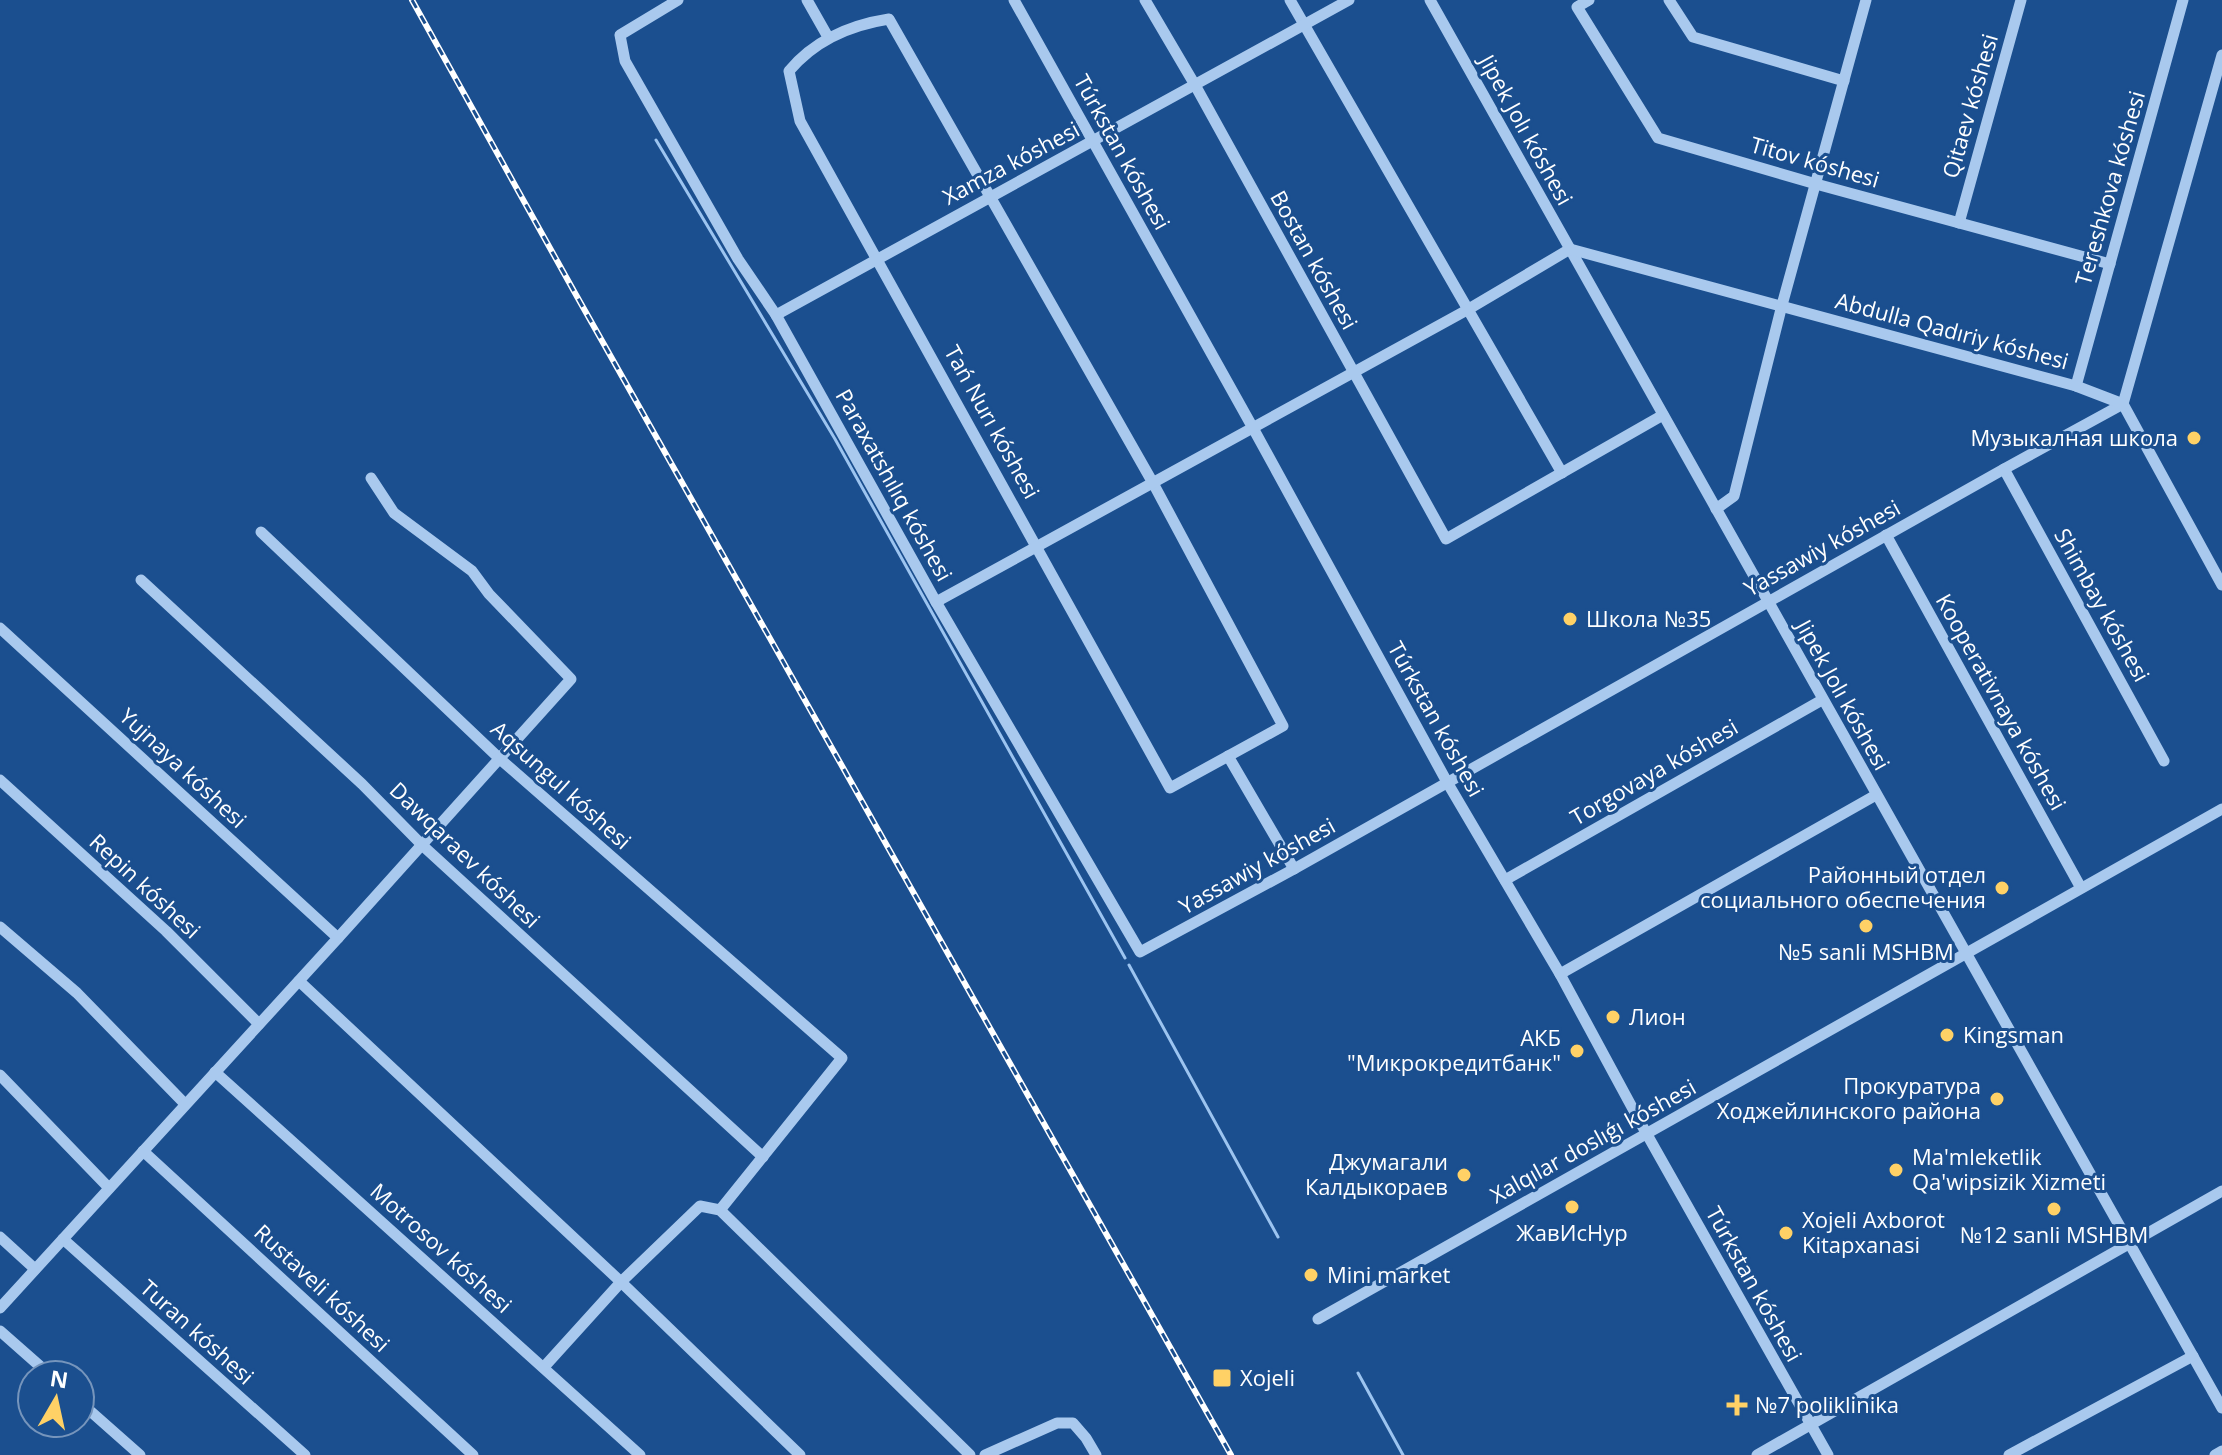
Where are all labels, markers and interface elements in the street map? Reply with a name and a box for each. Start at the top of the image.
street label: Qitaev kóshesi [1934,30,2004,181]
street label: Jipek Jolı kóshesi [1472,47,1581,210]
street label: Túrkstan kóshesi [1068,69,1178,234]
street label: Tereshkova kóshesi [2067,87,2151,288]
street label: Xamza kóshesi [937,113,1084,211]
street label: Titov kóshesi [1747,128,1883,194]
street label: Bostan kóshesi [1264,185,1365,334]
street label: Abdulla Qadıriy kóshesi [1832,284,2072,376]
street label: Tań Nurı kóshesi [938,339,1047,504]
street label: Paraxatshılıq kóshesi [830,383,960,586]
place label: Музыкалная школа [1970,422,2178,452]
marker: Музыкалная школа [2185,429,2203,447]
street label: Yassawiy kóshesi [1738,492,1905,602]
street label: Shimbay kóshesi [2048,522,2157,687]
street label: Kooperativnaya kóshesi [1930,588,2074,815]
place label: Школа №35 [1586,603,1711,633]
marker: Школа №35 [1561,610,1579,628]
street label: Jipek Jolı kóshesi [1789,612,1898,775]
street label: Túrkstan kóshesi [1382,636,1492,801]
street label: Yujnaya kóshesi [114,701,254,834]
street label: Torgovaya kóshesi [1564,711,1743,831]
street label: Aqsungul kóshesi [485,713,638,855]
street label: Dawqaraev kóshesi [384,775,547,934]
street label: Yassawiy kóshesi [1173,810,1340,920]
street label: Repin kóshesi [84,826,208,944]
place label: Районный отдел социального обеспечения [1700,859,1986,914]
marker: Районный отдел социального обеспечения [1993,879,2011,897]
marker: №5 sanli MSHBM [1857,917,1875,935]
place label: №5 sanli MSHBM [1778,936,1954,966]
place label: Лион [1629,1001,1686,1031]
marker: Лион [1604,1008,1622,1026]
place label: Kingsman [1963,1019,2064,1049]
place label: АКБ "Микрокредитбанк" [1347,1022,1561,1077]
marker: Kingsman [1938,1026,1956,1044]
marker: АКБ "Микрокредитбанк" [1568,1042,1586,1060]
place label: Прокуратура Ходжейлинского района [1717,1070,1981,1125]
street label: Xalqılar doslıǵı kóshesi [1484,1071,1701,1209]
marker: Прокуратура Ходжейлинского района [1988,1090,2006,1108]
place label: Ma'mleketlik Qa'wipsizik Xizmeti [1912,1141,2106,1196]
place label: Джумагали Калдыкораев [1305,1146,1448,1201]
marker: Ma'mleketlik Qa'wipsizik Xizmeti [1887,1161,1905,1179]
marker: Джумагали Калдыкораев [1455,1166,1473,1184]
street label: Motrosov kóshesi [364,1176,519,1319]
marker: ЖавИсНур [1563,1198,1581,1216]
marker: №12 sanli MSHBM [2045,1200,2063,1218]
street label: Túrkstan kóshesi [1700,1201,1810,1366]
place label: Xojeli Axborot Kitapxanasi [1802,1204,1945,1259]
street label: Rustaveli kóshesi [248,1217,397,1358]
place label: ЖавИсНур [1516,1217,1628,1247]
place label: №12 sanli MSHBM [1960,1219,2148,1249]
marker: Xojeli Axborot Kitapxanasi [1777,1224,1795,1242]
place label: Mini market [1327,1259,1451,1289]
marker: Mini market [1302,1266,1320,1284]
street label: Turan kóshesi [134,1272,261,1390]
north arrow [16,1359,96,1439]
text: N [48,1362,70,1394]
place label: Xojeli [1240,1362,1295,1392]
marker: Xojeli [1211,1367,1233,1389]
place label: №7 poliklinika [1755,1389,1899,1419]
marker: №7 poliklinika [1726,1394,1748,1416]

